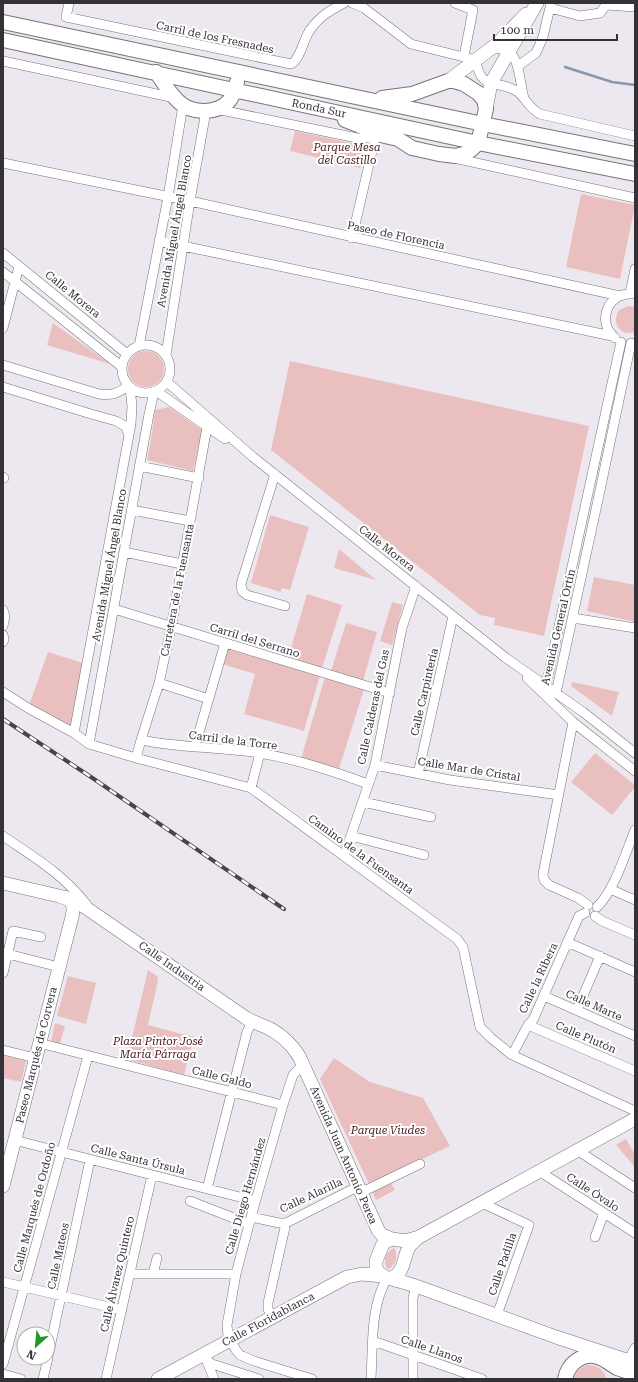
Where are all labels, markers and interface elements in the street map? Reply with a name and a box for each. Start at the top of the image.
scale bar [494,16,617,42]
street label: Carril de los Fresnades [155,19,275,56]
text: 100 m [500,23,534,37]
street label: Ronda Sur [290,96,348,121]
park label: Parque Mesa del Castillo [312,141,381,167]
street label: Avenida Miguel Ángel Blanco [154,153,194,308]
street label: Paseo de Florencia [346,219,446,252]
street label: Calle Morera [42,268,103,321]
street label: Avenida Miguel Ángel Blanco [89,487,129,642]
street label: Carretera de la Fuensanta [158,523,197,658]
street label: Calle Morera [356,523,417,574]
street label: Avenida General Ortín [539,568,578,686]
street label: Carril del Serrano [208,621,302,660]
street label: Calle Carpintería [408,647,441,737]
street label: Calle Calderas del Gas [355,648,392,766]
street label: Carril de la Torre [188,729,278,752]
street label: Calle Mar de Cristal [417,755,522,784]
street label: Camino de la Fuensanta [306,812,416,897]
street label: Calle Industria [136,939,207,994]
street label: Calle la Ribera [516,941,560,1016]
street label: Paseo Marqués de Corvera [13,986,60,1125]
street label: Calle Marte [564,987,624,1024]
street label: Calle Plutón [554,1019,618,1056]
park label: Plaza Pintor José María Párraga [112,1035,203,1061]
street label: Calle Galdo [191,1064,253,1091]
street label: Avenida Juan Antonio Perea [307,1084,380,1226]
park label: Parque Viudes [350,1124,425,1137]
street label: Calle Diego Hernández [223,1136,268,1256]
street label: Calle Marqués de Ordoño [11,1140,58,1274]
street label: Calle Santa Úrsula [89,1141,187,1178]
street label: Calle Óvalo [564,1170,622,1214]
street label: Calle Alarilla [278,1175,345,1216]
street label: Calle Álvarez Quintero [97,1214,137,1333]
street label: Calle Mateos [45,1222,72,1291]
street label: Calle Padilla [486,1231,519,1297]
street label: Calle Floridablanca [220,1290,317,1349]
north arrow [16,1326,56,1366]
street label: Calle Llanos [399,1333,465,1366]
text: N [24,1347,38,1362]

